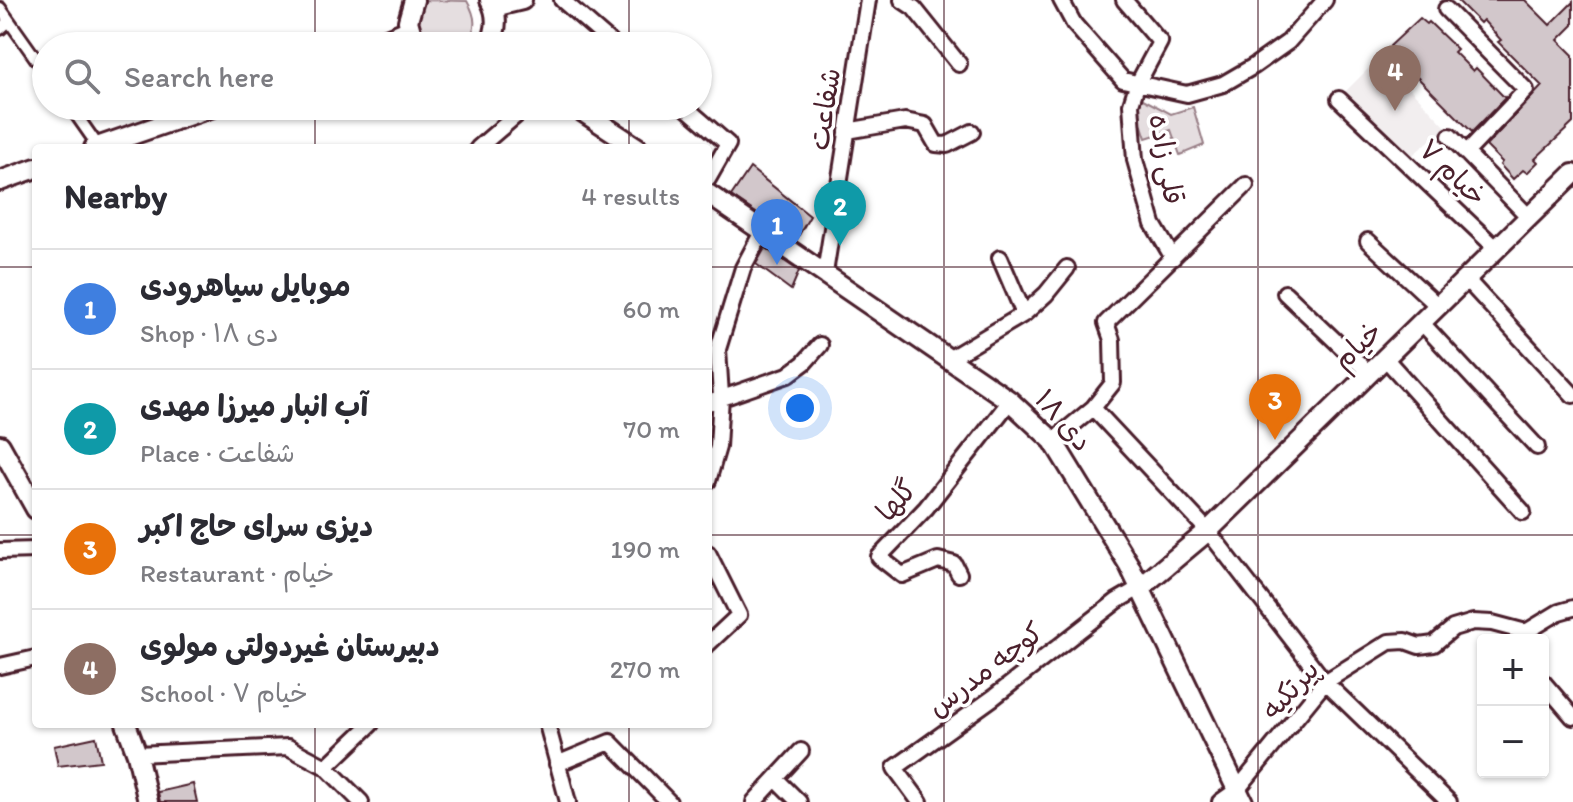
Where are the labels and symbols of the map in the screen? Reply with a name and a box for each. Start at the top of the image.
pin: 4 [1369,45,1421,111]
street label: شفاعت [801,65,847,153]
street label: قلی زاده [1141,111,1192,207]
street label: خیام ۷ [1408,131,1494,216]
pin: 2 [814,180,866,246]
pin: 1 [751,199,803,265]
street label: خیام [1325,313,1392,380]
pin: 3 [1249,374,1301,440]
street label: ۱۸ دی [1028,382,1100,458]
your location [780,388,820,428]
street label: گلها [868,472,924,528]
street label: کوچه مدرس [920,614,1050,724]
street label: پیرتکیه [1254,652,1327,727]

